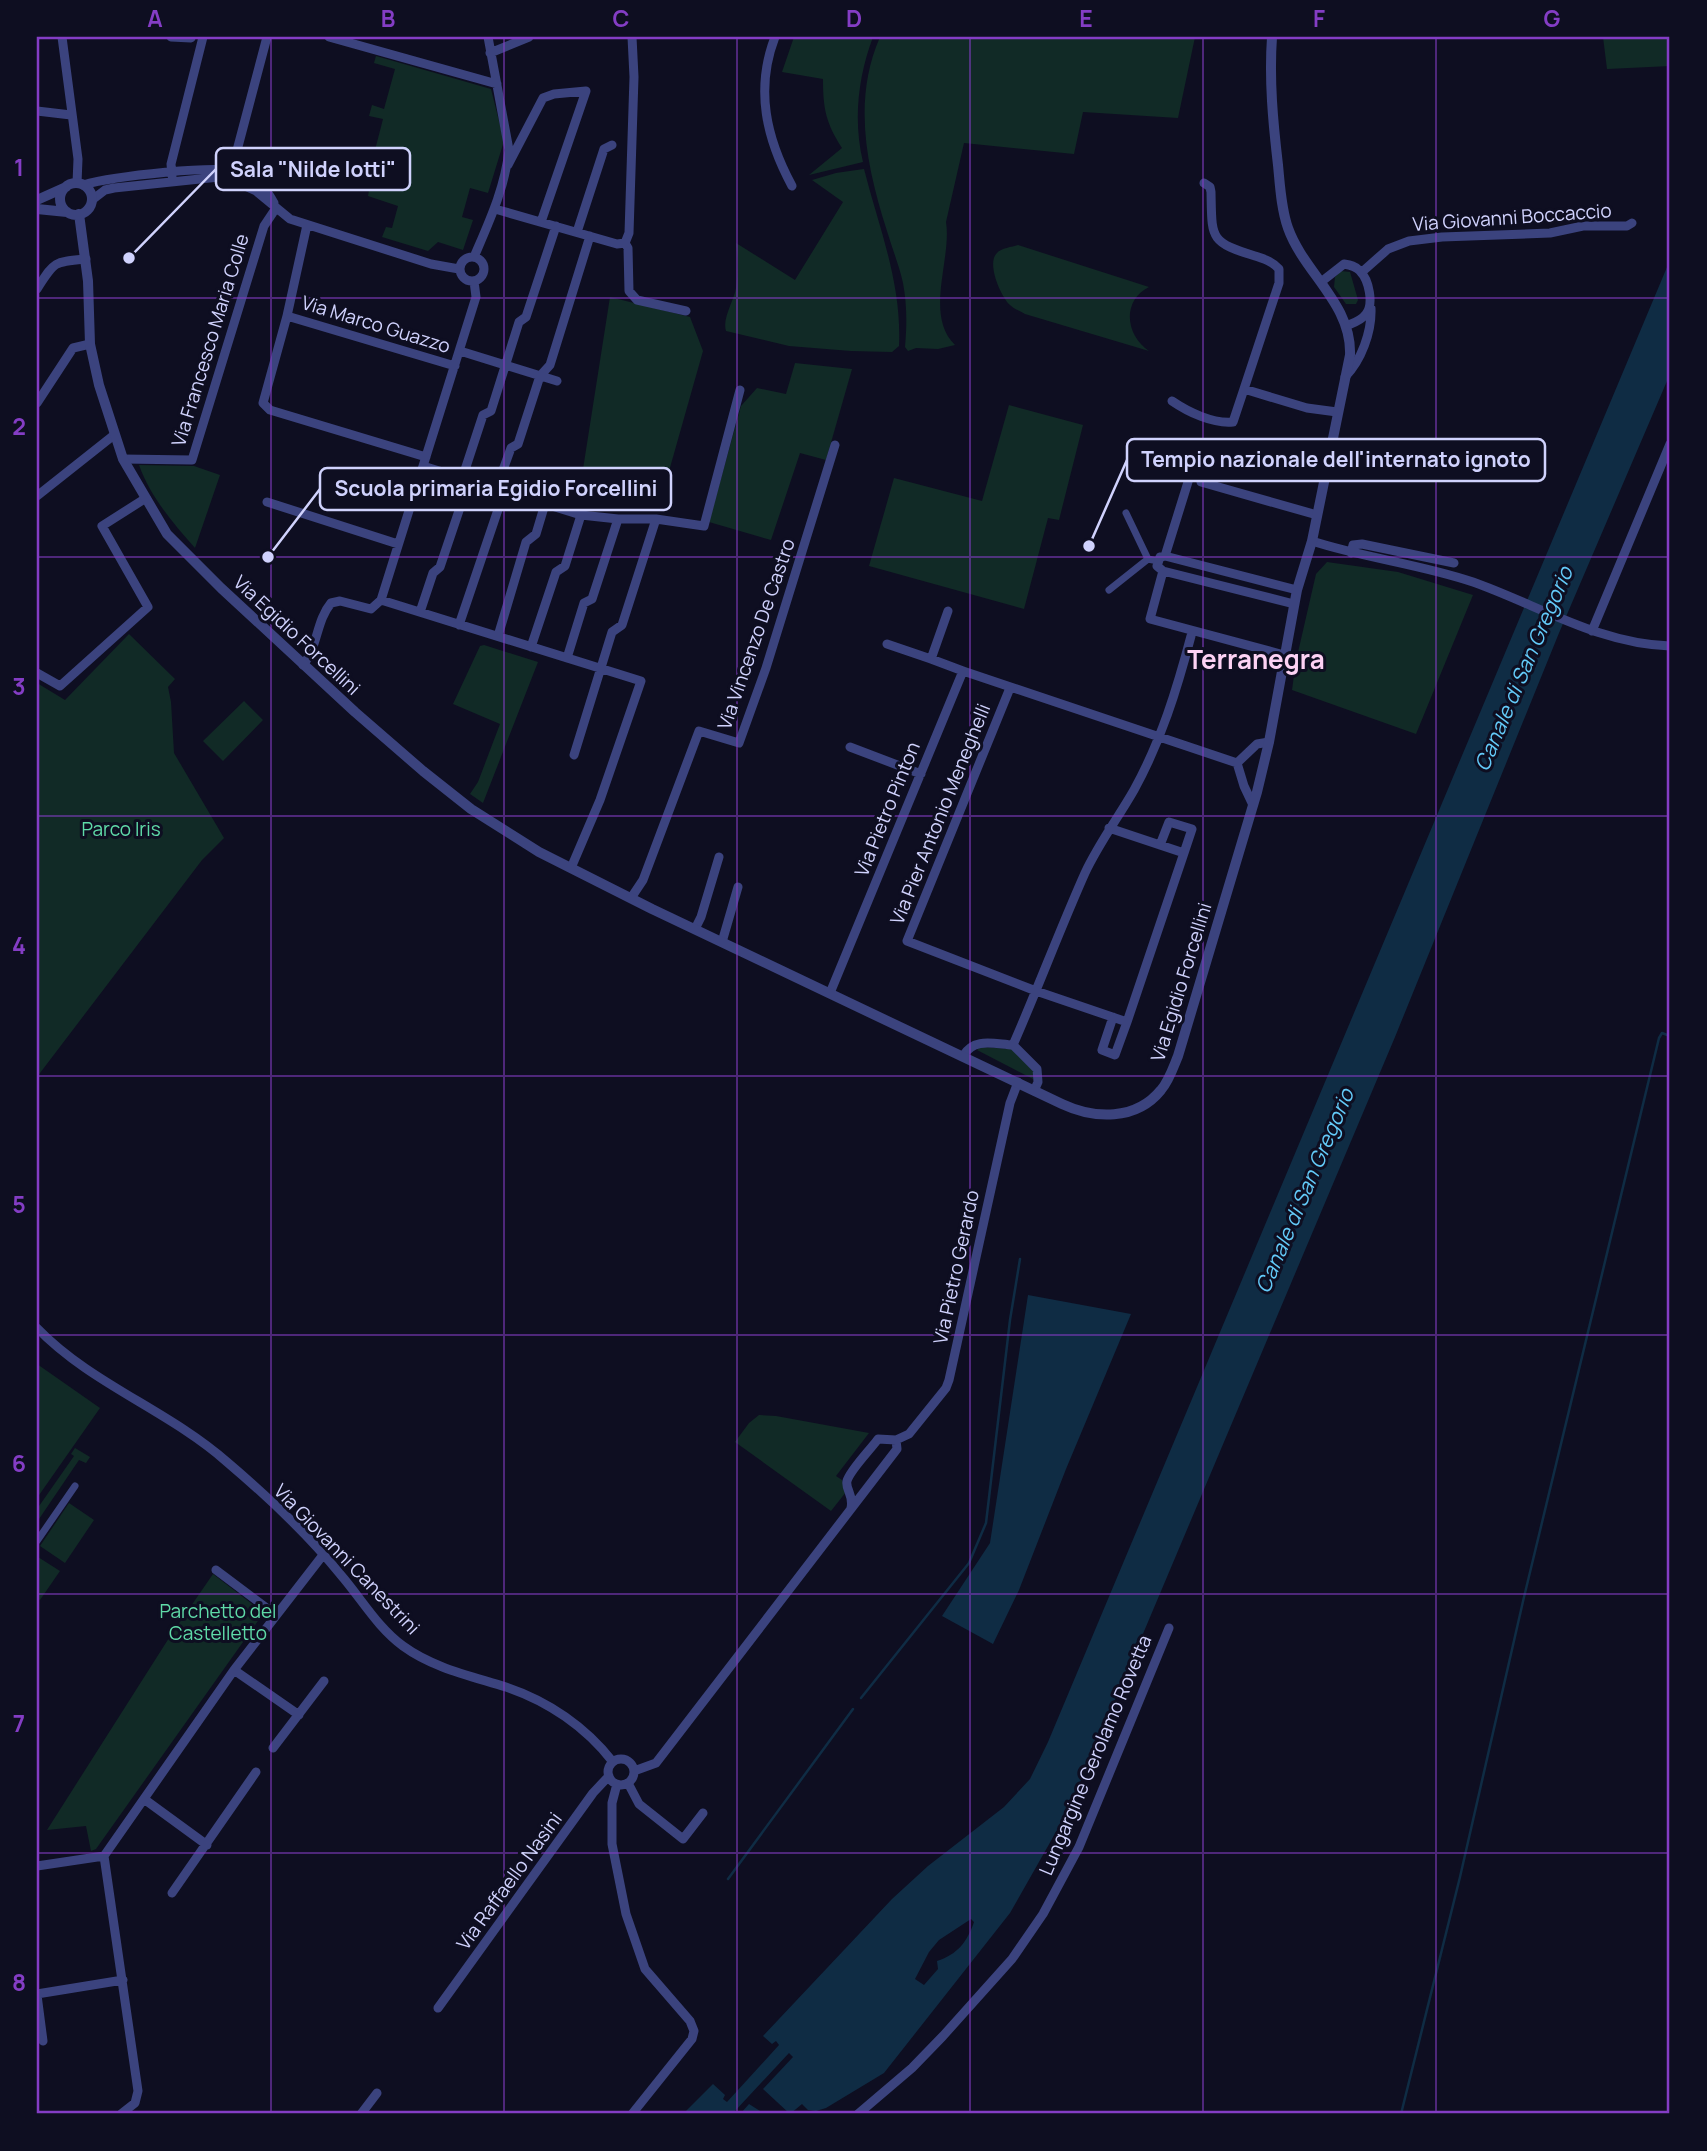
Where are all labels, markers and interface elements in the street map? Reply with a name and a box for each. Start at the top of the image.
text: A [147,2,163,34]
text: B [381,2,395,34]
text: C [613,2,630,34]
text: D [846,2,862,34]
text: E [1079,2,1093,34]
text: F [1313,2,1325,34]
text: G [1544,2,1561,34]
callout: Sala "Nilde Iotti" [216,148,410,190]
text: 1 [14,151,24,183]
text: Sala "Nilde Iotti" [230,155,396,183]
street label: Via Giovanni Boccaccio [1412,197,1612,237]
street label: Via Francesco Maria Colle [165,230,255,450]
street label: Via Marco Guazzo [298,289,454,359]
text: 2 [12,410,26,442]
callout: Tempio nazionale dell'internato ignoto [1127,439,1545,481]
text: Tempio nazionale dell'internato ignoto [1141,445,1531,473]
callout: Scuola primaria Egidio Forcellini [320,468,671,510]
text: Scuola primaria Egidio Forcellini [334,474,658,502]
street label: Via Vincenzo De Castro [711,535,801,733]
water label: Canale di San Gregorio [1467,561,1579,775]
street label: Via Egidio Forcellini [228,569,366,701]
district label: Terranegra [1187,641,1325,677]
text: 3 [12,670,26,702]
street label: Via Pier Antonio Meneghelli [884,700,996,928]
street label: Via Pietro Pinton [848,738,926,880]
park label: Parco Iris [81,816,161,842]
street label: Via Egidio Forcellini [1144,899,1218,1065]
text: 4 [12,929,26,961]
water label: Canale di San Gregorio [1248,1083,1360,1297]
text: 5 [12,1188,26,1220]
street label: Via Pietro Gerardo [927,1188,985,1346]
text: 6 [12,1447,26,1479]
street label: Via Giovanni Canestrini [268,1478,426,1640]
park label: Parchetto del Castelletto [159,1598,277,1646]
street label: Lungargine Gerolamo Rovetta [1032,1631,1158,1879]
text: 7 [13,1707,25,1739]
street label: Via Raffaello Nasini [450,1807,568,1955]
text: 8 [12,1966,26,1998]

